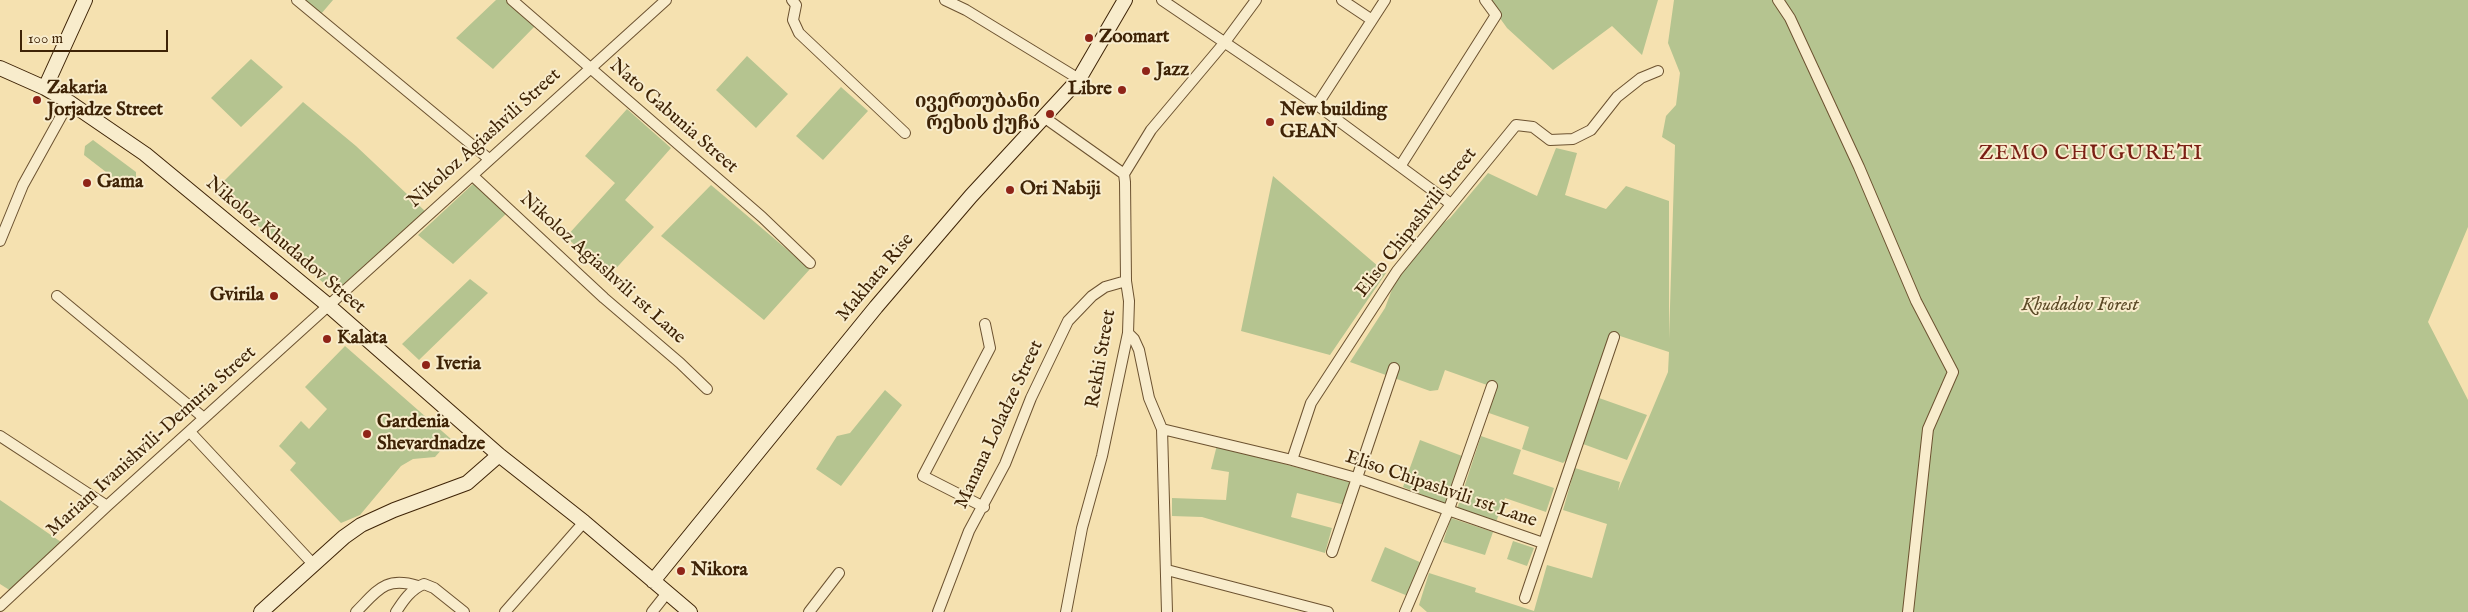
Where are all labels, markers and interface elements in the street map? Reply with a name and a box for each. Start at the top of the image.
scale bar [22,20,170,52]
place label: Zoomart [1099,27,1169,49]
text: 100 m [28,29,63,48]
marker: Zoomart [1083,32,1095,44]
street label: Nato Gabunia Street [604,55,742,179]
place label: Jazz [1156,60,1189,82]
street label: Nikoloz Agiashvili Street [404,64,566,214]
marker: Jazz [1140,65,1152,77]
place label: Zakaria Jorjadze Street [47,78,163,122]
place label: Libre [1068,79,1112,101]
marker: Libre [1116,84,1128,96]
place label: ივერთუბანი რეხის ქუჩა [915,92,1040,136]
marker: Zakaria Jorjadze Street [31,94,43,106]
place label: New building GEAN [1280,100,1387,144]
marker: ივერთუბანი რეხის ქუჩა [1044,108,1056,120]
marker: New building GEAN [1264,116,1276,128]
district label: ZEMO CHUGURETI [1977,142,2205,168]
street label: Eliso Chipashvili Street [1352,144,1482,302]
place label: Gama [97,172,143,194]
street label: Nikoloz Khudadov Street [200,172,370,320]
marker: Gama [81,177,93,189]
place label: Ori Nabiji [1020,179,1101,201]
marker: Ori Nabiji [1004,184,1016,196]
street label: Nikoloz Agiashvili 1st Lane [514,188,690,350]
street label: Makhata Rise [832,229,920,327]
place label: Gvirila [210,285,264,307]
marker: Gvirila [268,290,280,302]
park label: Khudadov Forest [2021,295,2139,317]
street label: Rekhi Street [1082,308,1122,410]
place label: Kalata [337,328,387,350]
marker: Kalata [321,333,333,345]
street label: Manana Loladze Street [951,337,1049,513]
street label: Mariam Ivanishvili-Demuria Street [43,342,261,542]
place label: Iveria [436,354,481,376]
marker: Iveria [420,359,432,371]
place label: Gardenia Shevardnadze [377,412,485,456]
marker: Gardenia Shevardnadze [361,428,373,440]
street label: Eliso Chipashvili 1st Lane [1342,446,1540,534]
place label: Nikora [691,560,748,582]
marker: Nikora [675,565,687,577]

